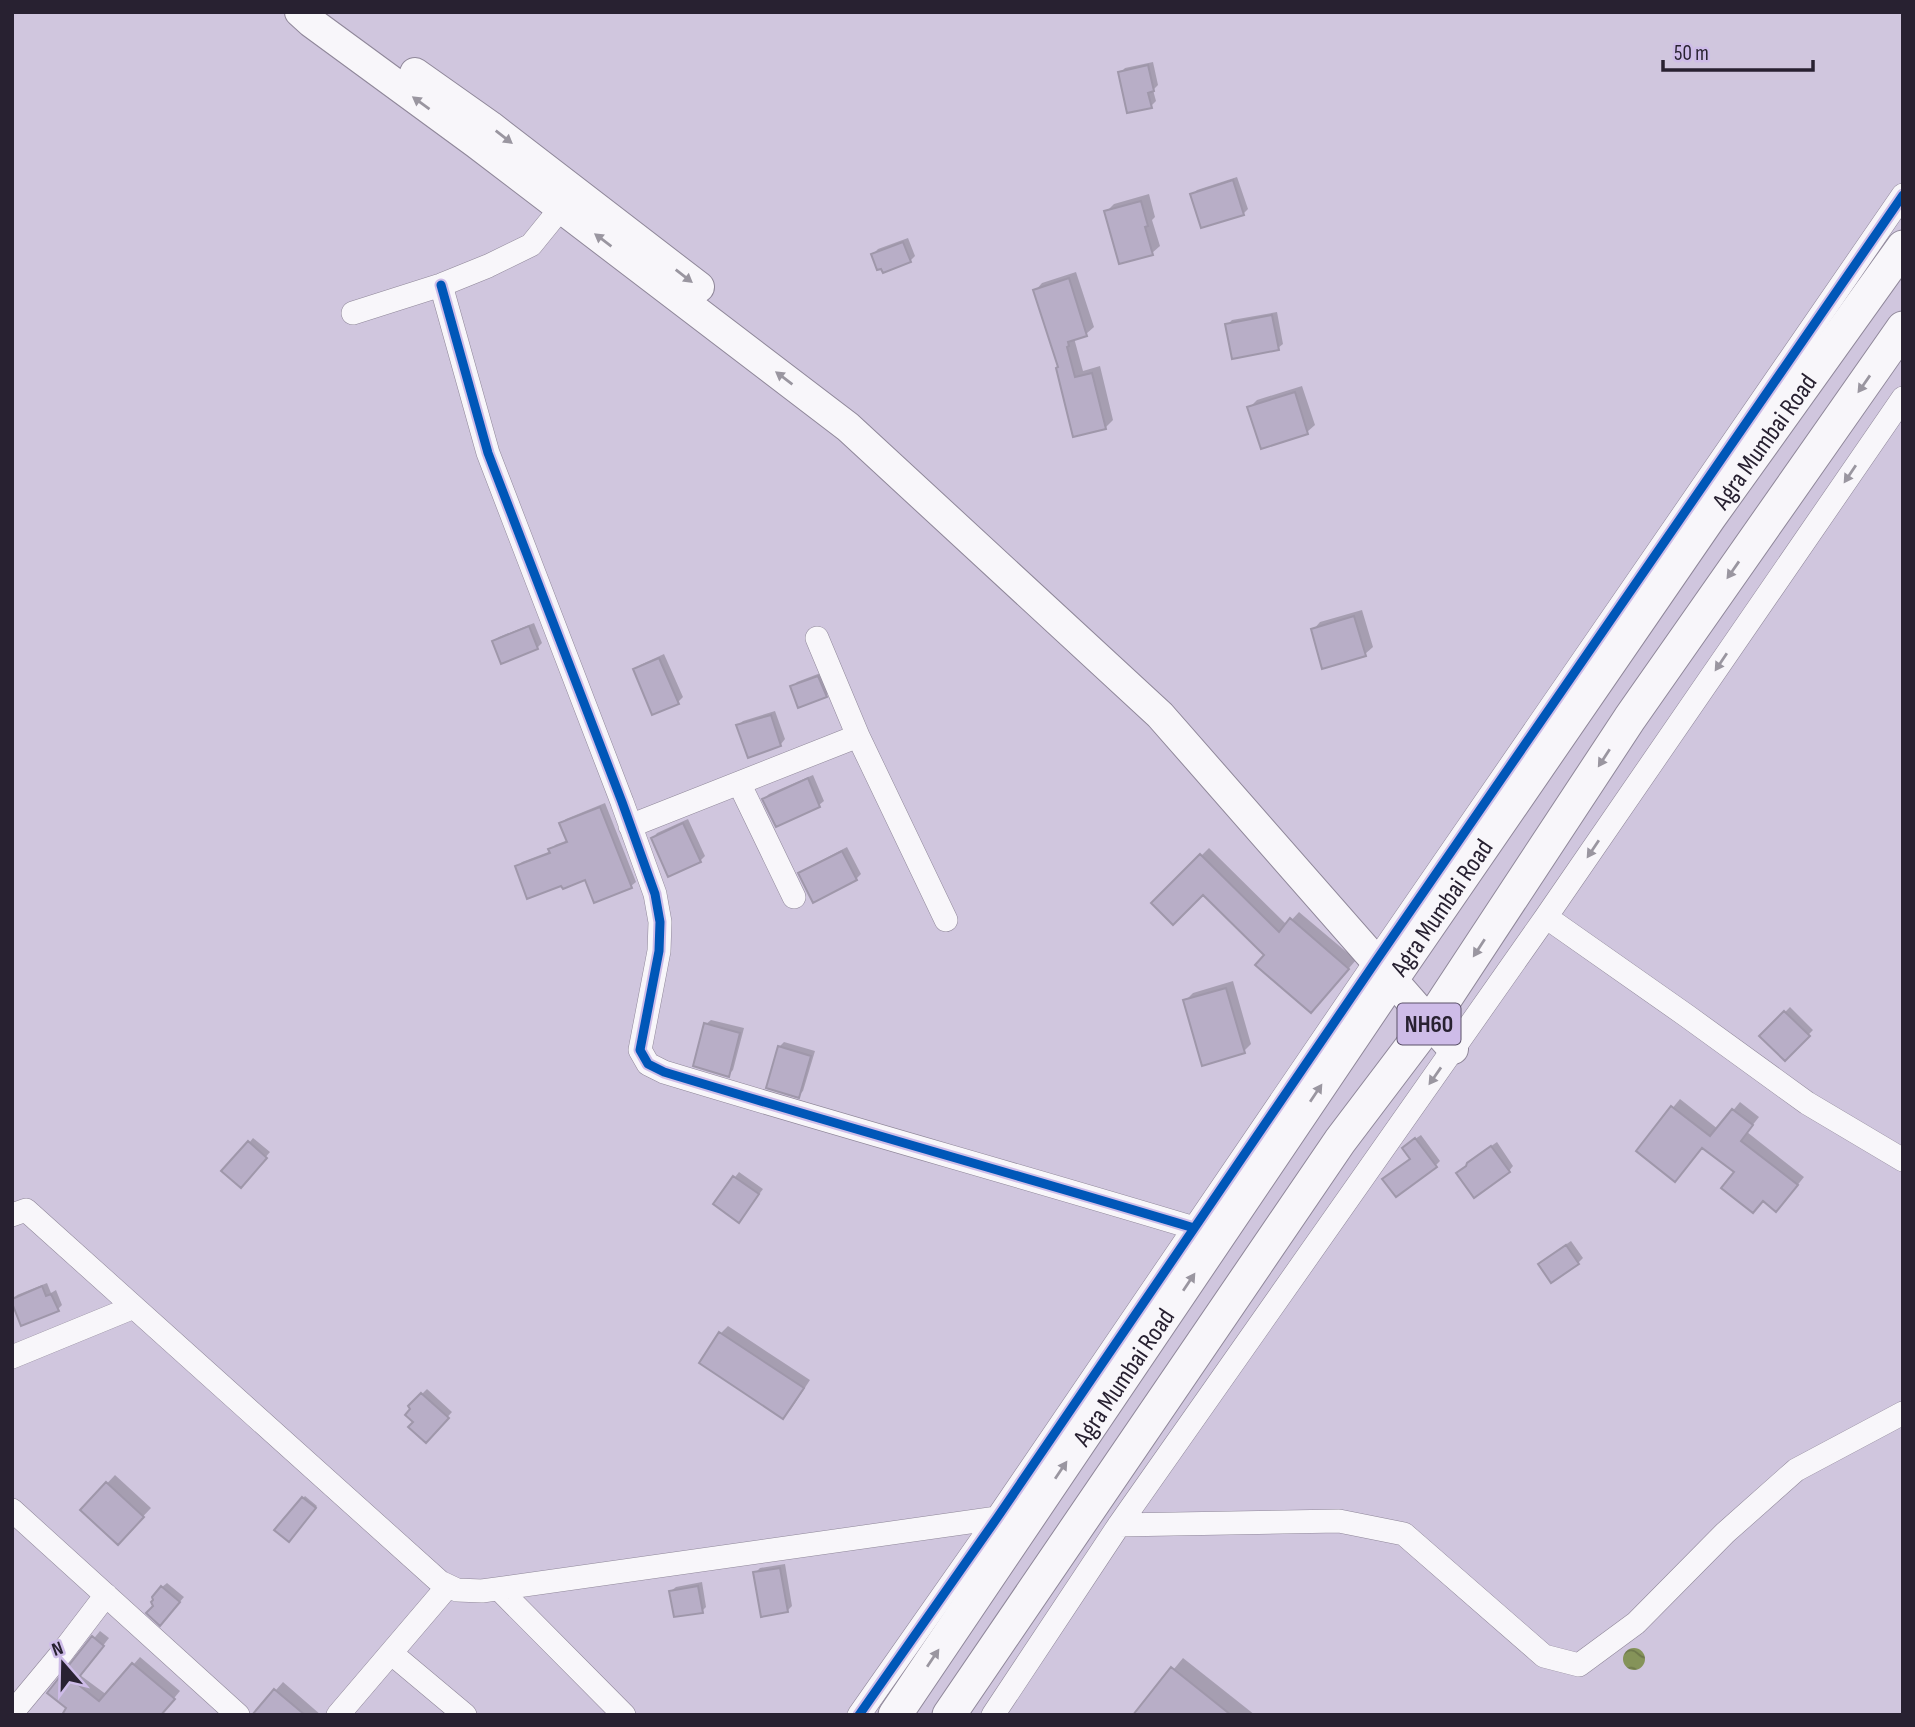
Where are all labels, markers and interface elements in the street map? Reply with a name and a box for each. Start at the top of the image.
scale bar [1663,28,1814,72]
text: 50 m [1674,41,1709,66]
one-way arrow [412,96,430,110]
one-way arrow [495,129,513,143]
one-way arrow [594,233,612,247]
one-way arrow [675,268,693,283]
street label: Agra Mumbai Road [1706,368,1824,517]
one-way arrow [775,370,793,385]
one-way arrow [1857,375,1871,393]
one-way arrow [1843,465,1857,483]
one-way arrow [1726,561,1740,579]
one-way arrow [1715,652,1728,671]
one-way arrow [1598,748,1611,767]
street label: Agra Mumbai Road [1384,834,1500,983]
one-way arrow [1586,840,1600,858]
one-way arrow [1473,938,1486,957]
road number: NH60 [1398,1004,1460,1044]
one-way arrow [1428,1067,1442,1085]
one-way arrow [1309,1084,1323,1102]
one-way arrow [1182,1273,1196,1291]
street label: Agra Mumbai Road [1067,1303,1182,1453]
one-way arrow [1054,1461,1068,1479]
north arrow [28,1629,98,1699]
text: N [49,1637,66,1662]
one-way arrow [926,1649,940,1667]

